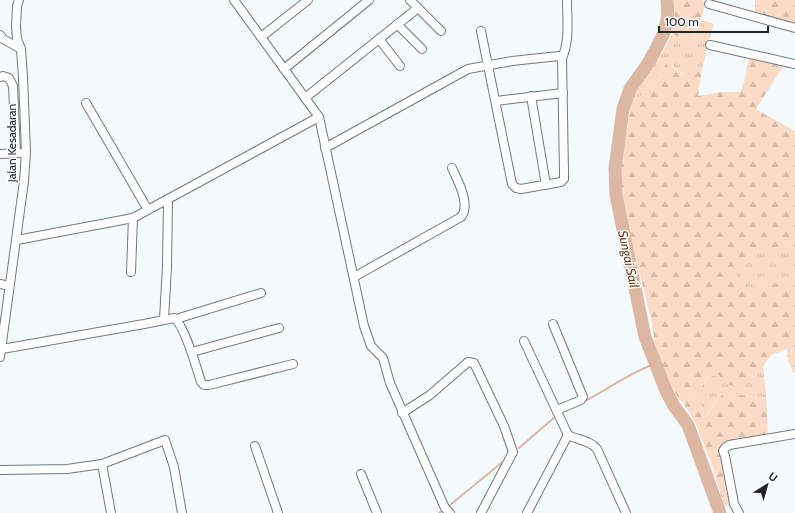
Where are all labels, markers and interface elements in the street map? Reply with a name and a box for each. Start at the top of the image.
scale bar [659,8,768,34]
text: 100 m [665,14,699,29]
street label: Jalan Kesadaran [4,103,19,183]
water label: Sungai Sail [615,229,643,289]
north arrow [747,465,787,505]
text: U [766,469,780,485]

